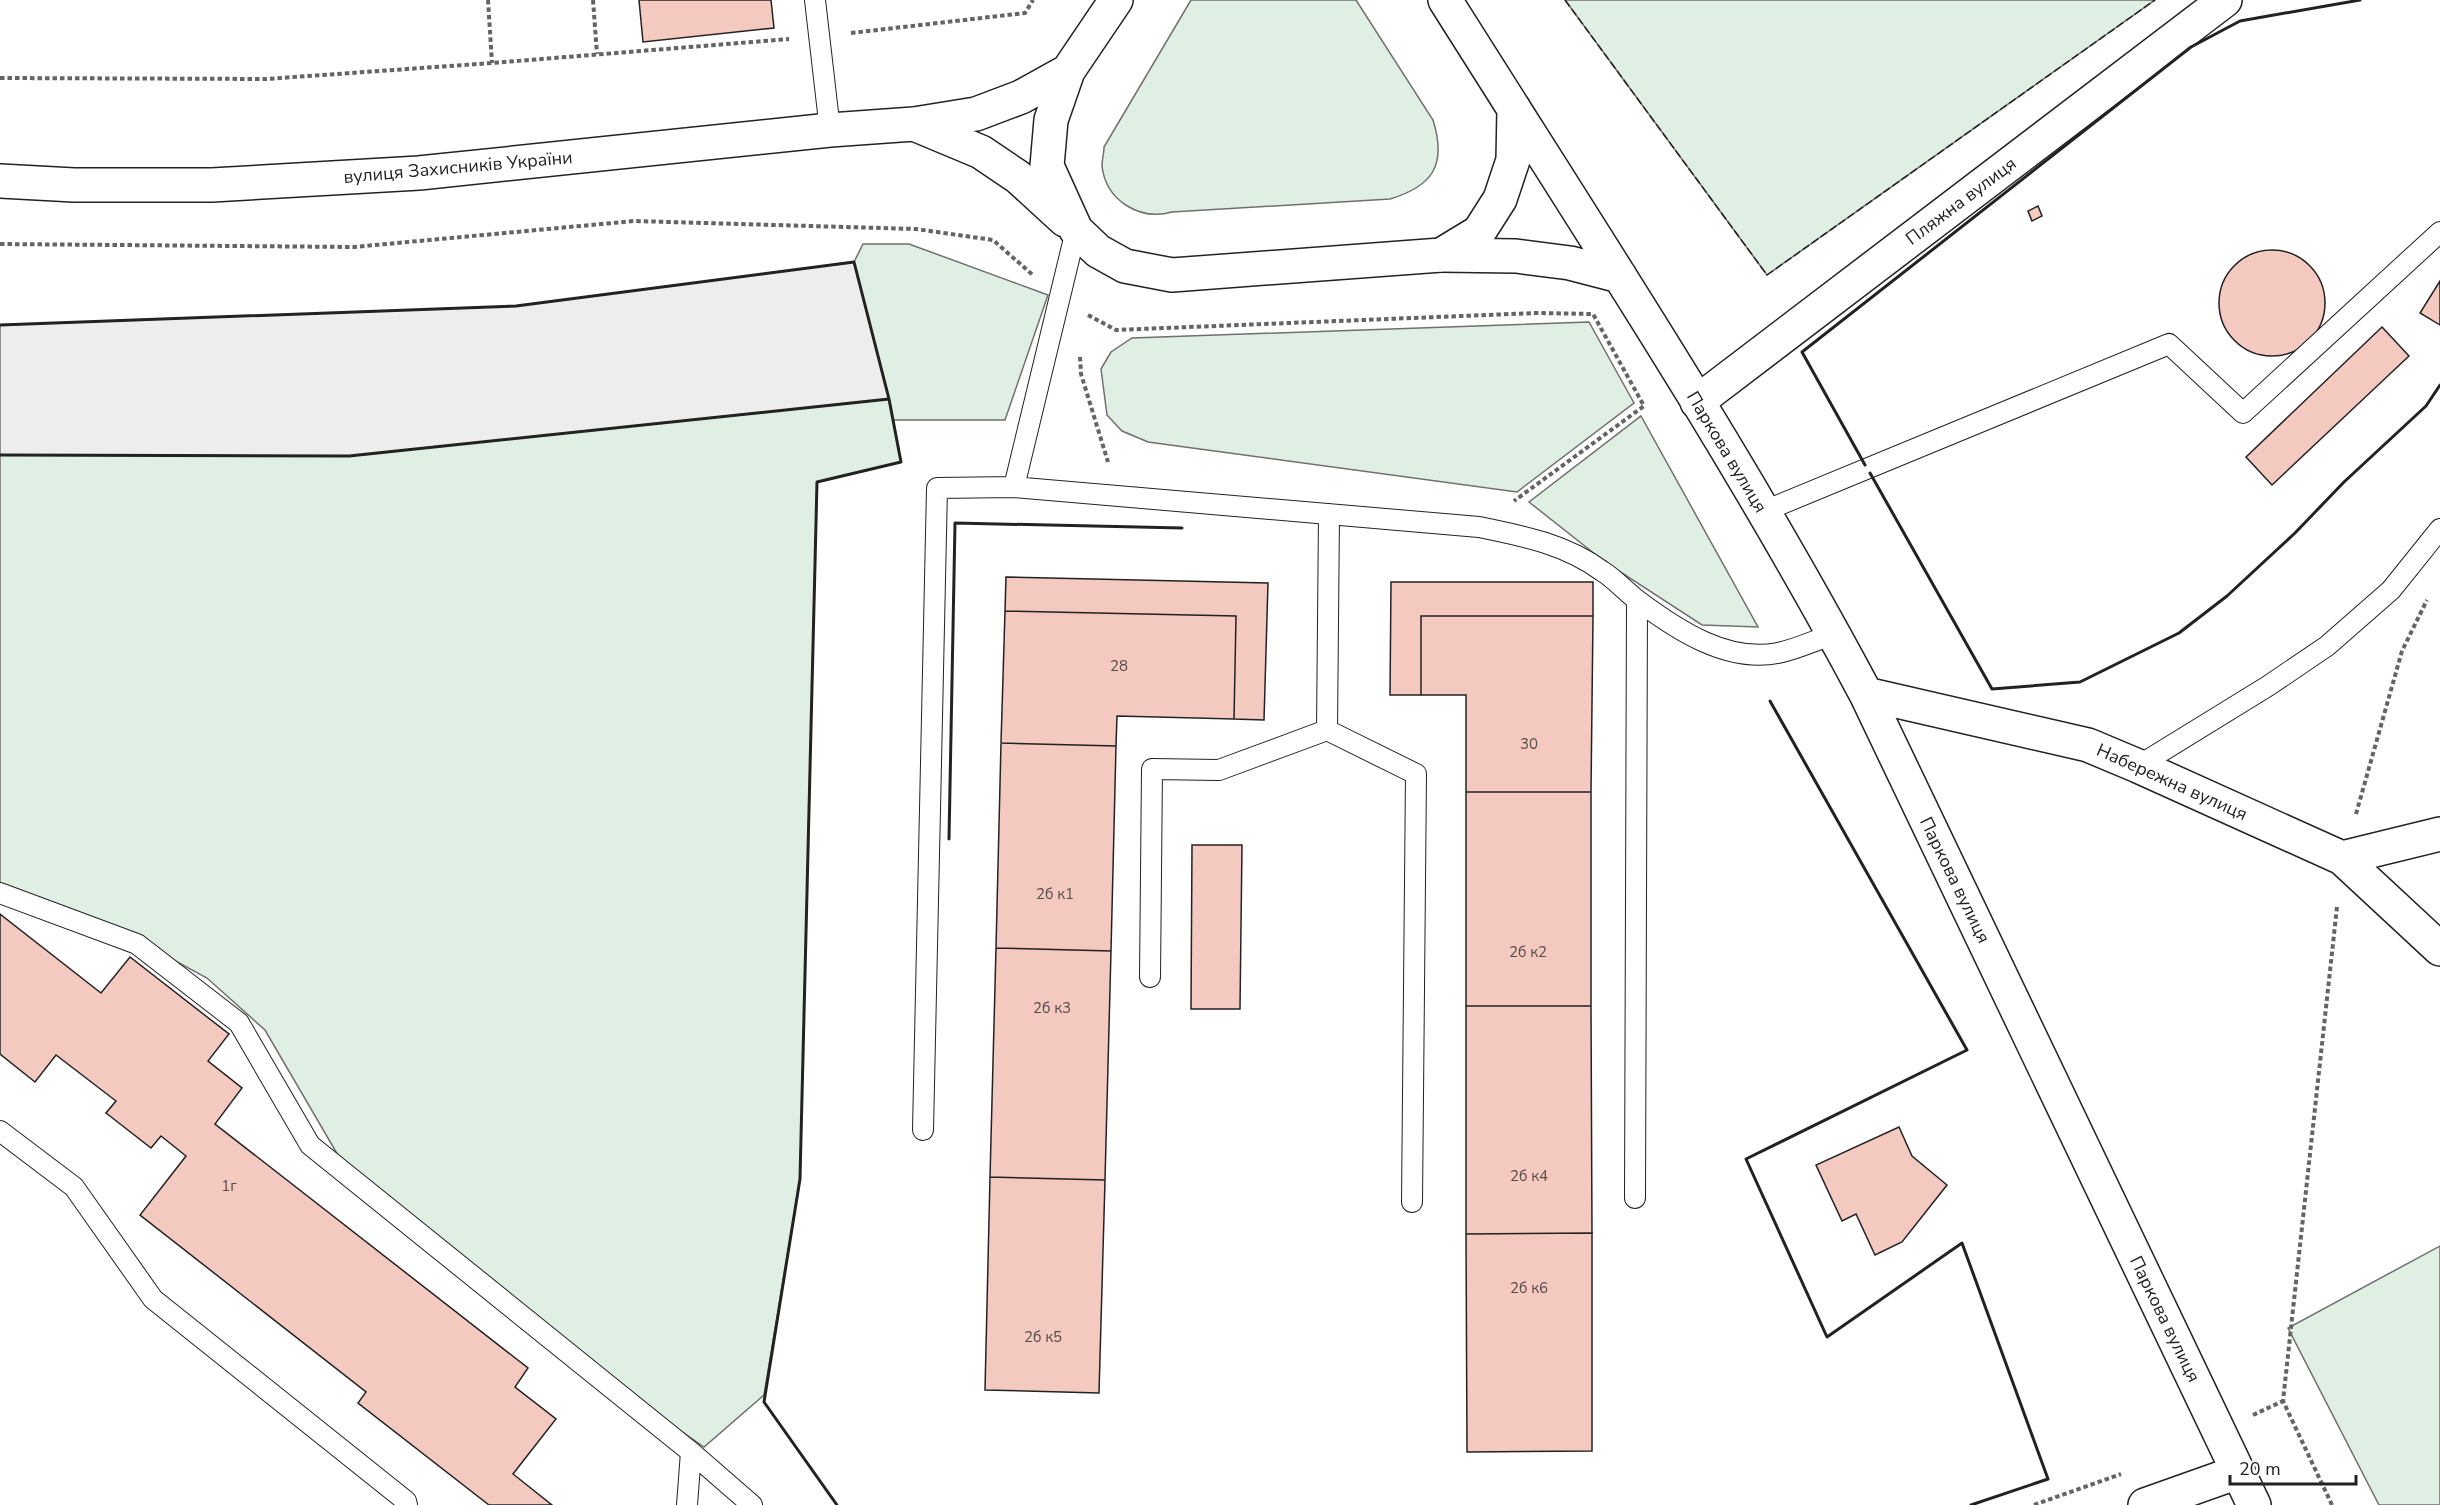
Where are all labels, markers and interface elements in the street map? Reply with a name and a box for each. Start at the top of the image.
street label: вулиця Захисників України [342,145,574,189]
street label: Пляжна вулиця [1901,151,2021,251]
street label: Паркова вулиця [1681,387,1773,517]
house number: 28 [1110,656,1128,676]
house number: 30 [1520,734,1538,754]
street label: Набережна вулиця [2093,738,2251,826]
street label: Паркова вулиця [1914,813,1996,947]
house number: 2б к1 [1036,884,1074,904]
house number: 2б к2 [1509,942,1547,962]
house number: 2б к3 [1033,998,1071,1018]
house number: 2б к4 [1510,1166,1548,1186]
house number: 1г [221,1176,237,1196]
street label: Паркова вулиця [2124,1252,2206,1386]
house number: 2б к6 [1510,1278,1548,1298]
house number: 2б к5 [1024,1327,1062,1347]
scale bar [2230,1448,2356,1486]
text: 20 m [2239,1457,2281,1481]

